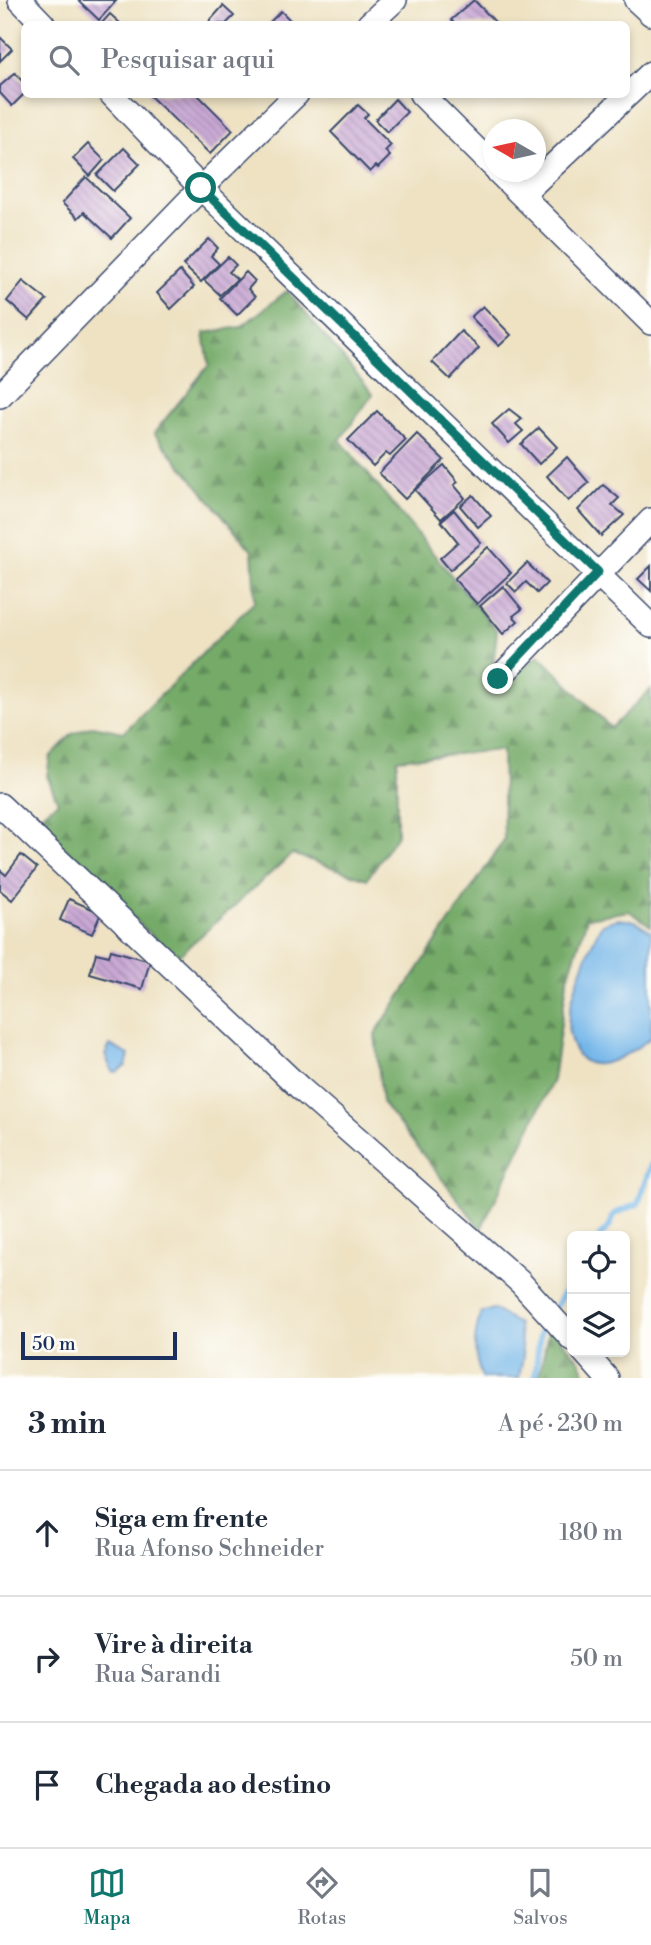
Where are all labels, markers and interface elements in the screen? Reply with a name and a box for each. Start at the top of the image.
search box [21,21,630,98]
icon: search [45,41,83,79]
text: Pesquisar aqui [101,44,275,76]
north arrow [483,119,546,182]
route start [185,172,216,203]
route end [482,663,513,694]
map controls [567,1231,630,1357]
button: locate [567,1231,630,1294]
button: layers [567,1294,630,1357]
scale bar [21,1329,177,1361]
text: 50 m [32,1332,76,1356]
text: 3 min [28,1405,106,1443]
text: A pé · 230 m [498,1410,623,1438]
text: Siga em frente [95,1503,268,1535]
icon: ahead [28,1514,66,1552]
text: 180 m [559,1519,623,1547]
text: Rua Afonso Schneider [95,1535,324,1563]
text: Vire à direita [95,1629,253,1661]
icon: right [28,1640,66,1678]
text: 50 m [570,1645,623,1673]
text: Rua Sarandi [95,1661,221,1689]
icon: arrive [28,1766,66,1804]
text: Chegada ao destino [95,1769,331,1801]
tab: Mapa [84,1864,131,1930]
tab: Rotas [298,1864,346,1930]
tab: Salvos [513,1864,567,1930]

